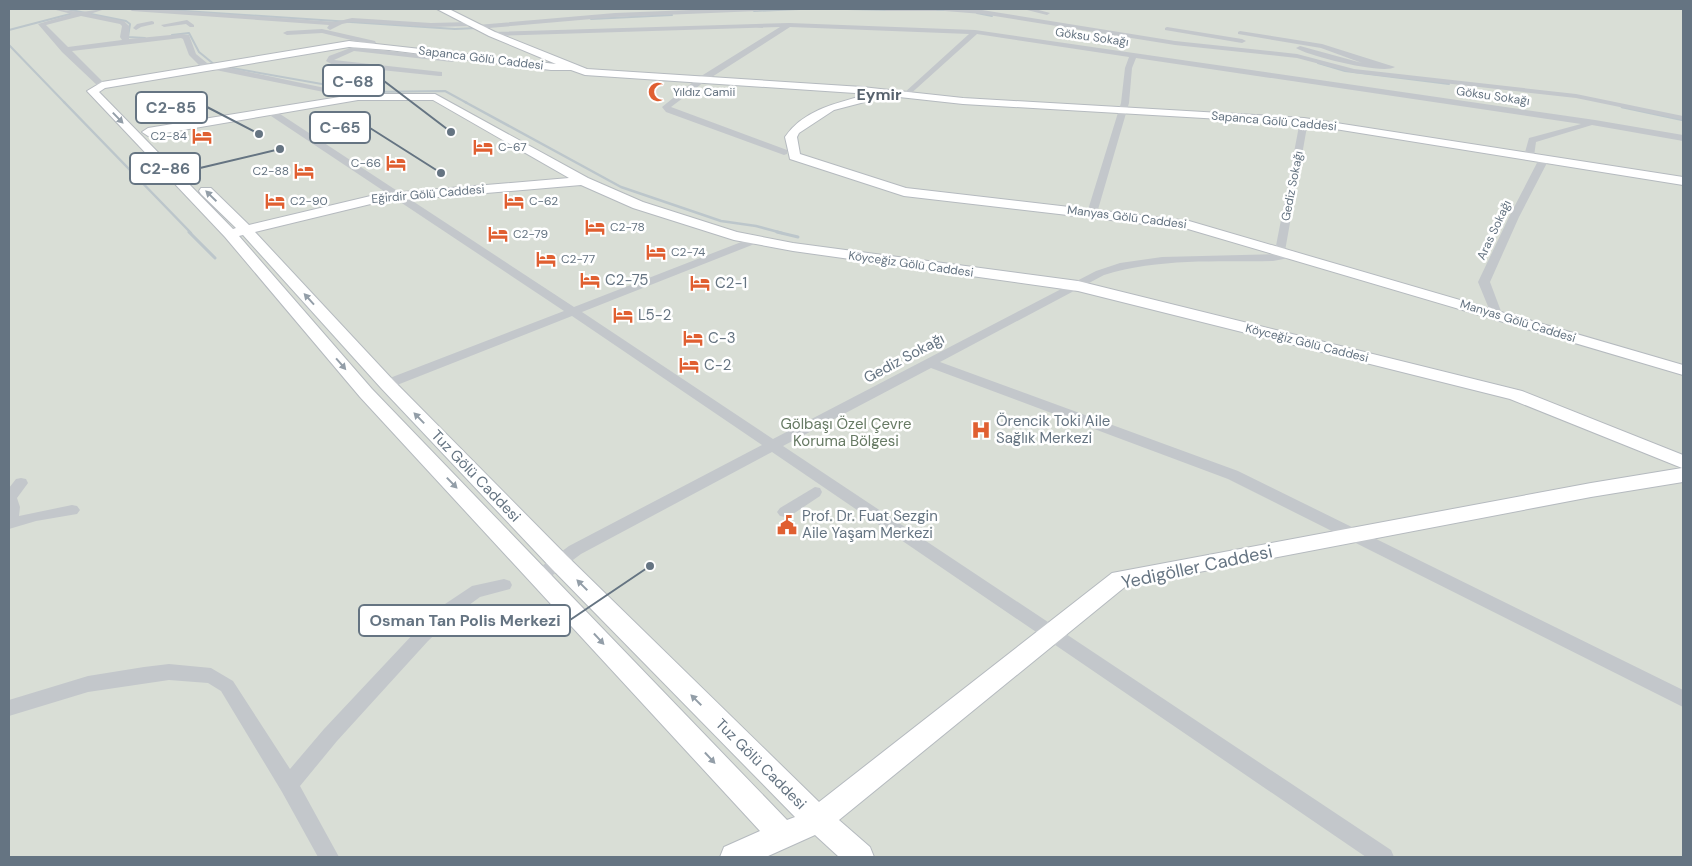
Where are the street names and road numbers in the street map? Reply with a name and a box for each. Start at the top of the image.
street label: Göksu Sokağı [1054,24,1130,50]
street label: Sapanca Gölü Caddesi [418,42,545,74]
street label: Göksu Sokağı [1455,83,1531,109]
street label: Sapanca Gölü Caddesi [1211,108,1338,134]
street label: Gediz Sokağı [1277,150,1307,222]
street label: Eğirdir Gölü Caddesi [371,181,485,207]
street label: Aras Sokağı [1473,198,1515,262]
street label: Manyas Gölü Caddesi [1066,202,1188,232]
street label: Köyceğiz Gölü Caddesi [847,247,975,281]
street label: Manyas Gölü Caddesi [1458,296,1578,346]
street label: Köyceğiz Gölü Caddesi [1244,320,1370,366]
street label: Gediz Sokağı [860,328,948,388]
street label: Tuz Gölü Caddesi [427,426,525,526]
street label: Yedigöller Caddesi [1119,539,1275,595]
street label: Tuz Gölü Caddesi [711,714,811,814]

